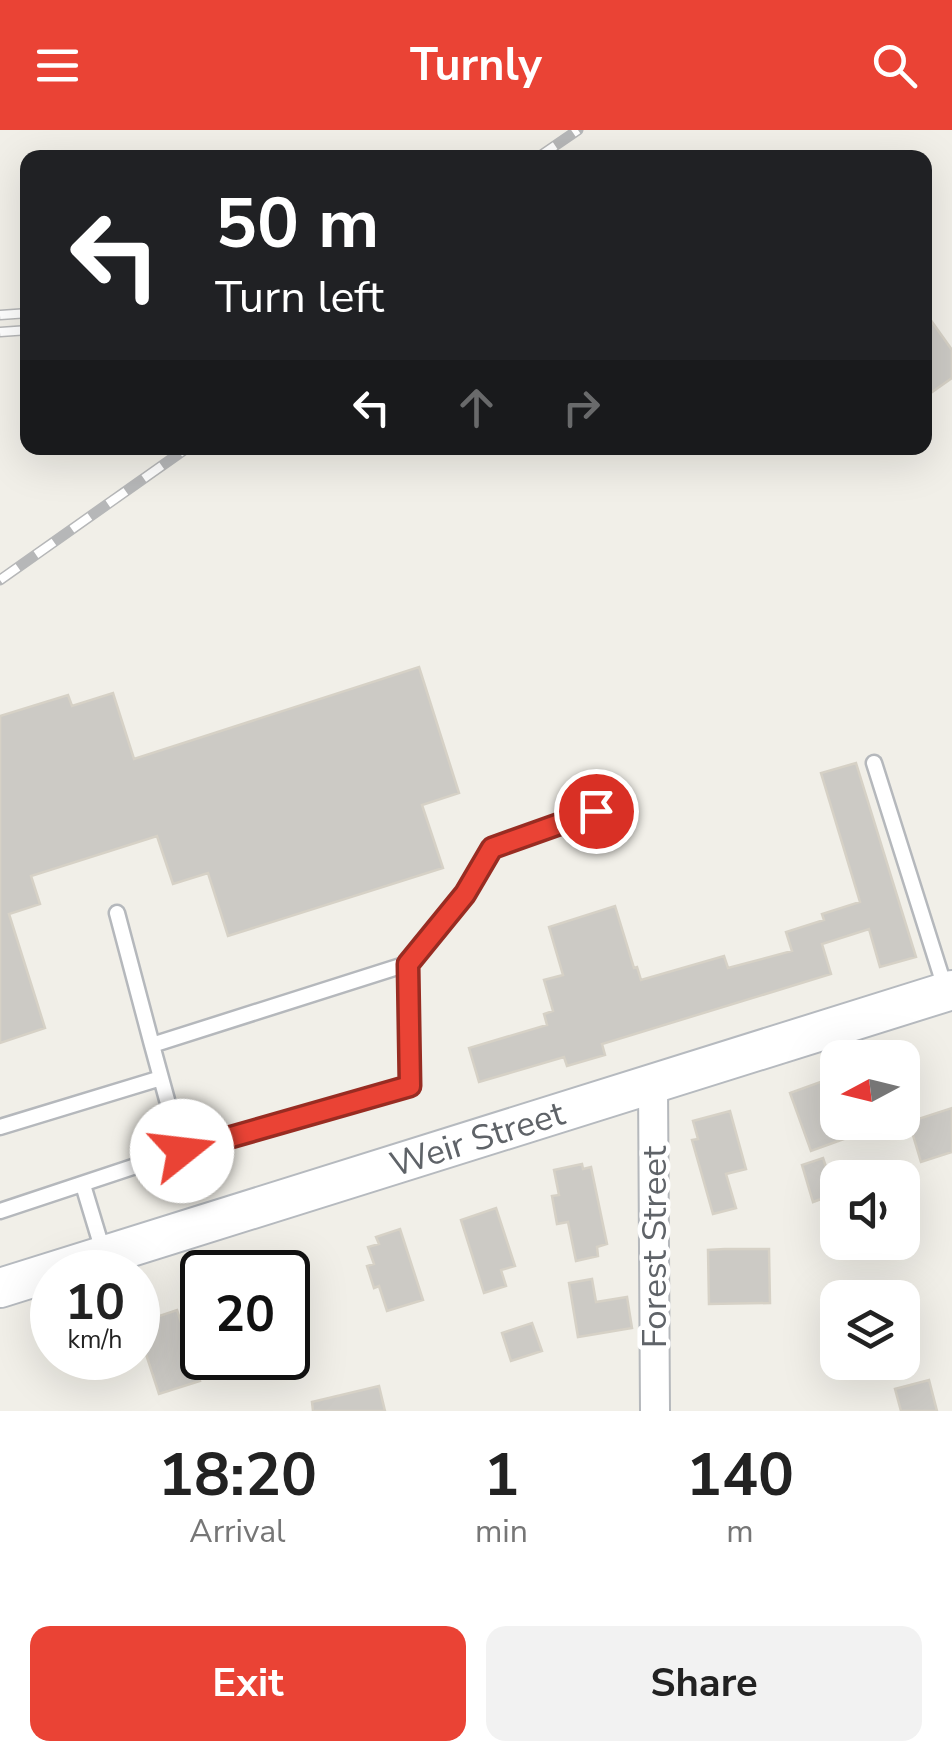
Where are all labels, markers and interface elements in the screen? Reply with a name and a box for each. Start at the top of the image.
text: Turnly [410,35,542,96]
icon: menu [30,38,85,93]
icon: search [867,38,922,93]
text: 50 m [215,176,379,272]
icon: left [50,190,180,320]
text: Turn left [215,267,384,328]
icon: left [344,380,399,435]
icon: ahead [449,380,504,435]
icon: right [554,380,609,435]
pin [554,769,639,854]
icon: arrive [569,784,624,839]
north arrow [820,1040,920,1140]
map controls [820,1040,920,1380]
street label: Weir Street [384,1090,571,1188]
position arrow [130,1099,234,1203]
street label: Forest Street [631,1145,678,1348]
button: sound [820,1160,920,1260]
speed limit sign: 20 [180,1250,310,1380]
text: 10 [65,1268,125,1337]
button: layers [820,1280,920,1380]
text: km/h [67,1323,123,1357]
text: 18:20 [158,1434,317,1516]
text: 1 [483,1434,519,1516]
text: 140 [686,1434,794,1516]
text: Arrival [189,1510,286,1553]
text: min [475,1510,528,1553]
text: m [726,1510,754,1553]
button: Exit [30,1626,466,1741]
button: Share [486,1626,922,1741]

